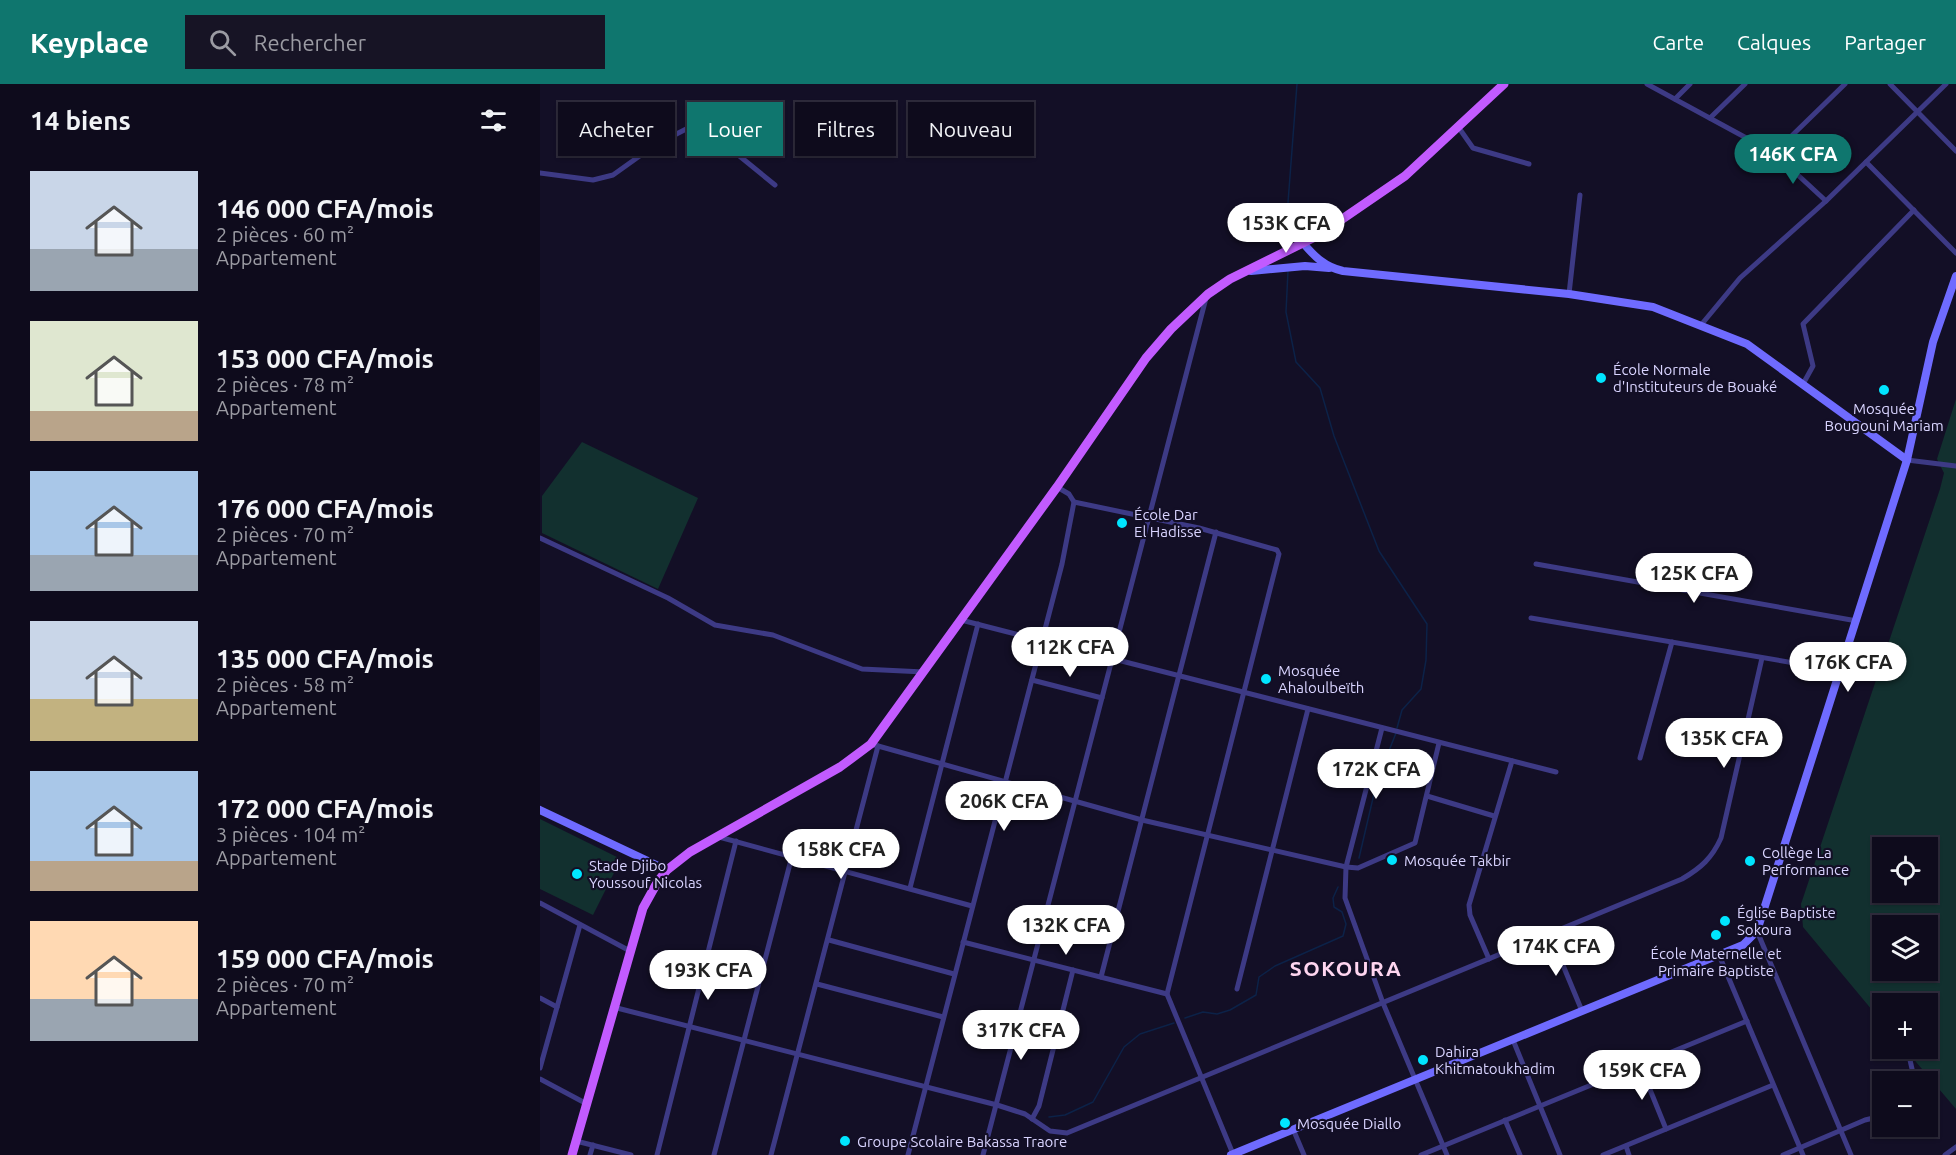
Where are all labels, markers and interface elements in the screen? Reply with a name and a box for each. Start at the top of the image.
search box [185,15,605,69]
icon: search [206,26,239,59]
text: Keyplace [30,27,149,58]
text: Rechercher [254,30,366,55]
text: Carte [1653,30,1704,54]
text: Calques [1737,30,1811,54]
text: Partager [1844,30,1926,54]
chip: Acheter [558,102,675,156]
chip: Louer [687,102,783,156]
chip: Filtres [795,102,896,156]
chip: Nouveau [908,102,1034,156]
icon: filters [477,104,510,137]
text: 14 biens [30,106,131,135]
pin: 146K CFA [1731,134,1855,185]
text: 146K CFA [1748,142,1838,165]
text: 146 000 CFA/mois [216,194,434,223]
icon: home [78,195,150,267]
pin: 153K CFA [1224,203,1348,254]
text: 153K CFA [1241,211,1331,234]
text: 2 pièces · 60 m² [216,223,354,246]
text: Appartement [216,246,337,269]
text: 153 000 CFA/mois [216,344,434,373]
icon: home [78,345,150,417]
place label: École Normale d'Instituteurs de Bouaké [1613,361,1777,395]
marker: École Normale d'Instituteurs de Bouaké [1594,371,1608,385]
text: 2 pièces · 78 m² [216,373,354,396]
marker: Mosquée Bougouni Mariam [1877,383,1891,397]
text: Appartement [216,396,337,419]
place label: Mosquée Bougouni Mariam [1824,400,1944,434]
text: 176 000 CFA/mois [216,494,434,523]
icon: home [78,495,150,567]
place label: École Dar El Hadisse [1134,506,1202,540]
marker: École Dar El Hadisse [1115,516,1129,530]
text: 2 pièces · 70 m² [216,523,354,546]
text: Appartement [216,546,337,569]
pin: 125K CFA [1632,553,1756,604]
text: 125K CFA [1649,561,1739,584]
pin: 112K CFA [1008,627,1132,678]
text: 112K CFA [1025,635,1115,658]
pin: 176K CFA [1786,642,1910,693]
text: 135 000 CFA/mois [216,644,434,673]
icon: home [78,645,150,717]
text: 176K CFA [1803,650,1893,673]
place label: Mosquée Ahaloulbeïth [1278,662,1364,696]
marker: Mosquée Ahaloulbeïth [1259,672,1273,686]
text: 2 pièces · 58 m² [216,673,354,696]
text: Appartement [216,696,337,719]
pin: 135K CFA [1662,718,1786,769]
text: 135K CFA [1679,726,1769,749]
pin: 172K CFA [1314,749,1438,800]
text: 172K CFA [1331,757,1421,780]
pin: 206K CFA [942,781,1066,832]
text: 206K CFA [959,789,1049,812]
text: 172 000 CFA/mois [216,794,434,823]
icon: home [78,795,150,867]
text: 3 pièces · 104 m² [216,823,365,846]
pin: 158K CFA [779,829,903,880]
text: 158K CFA [796,837,886,860]
map controls [1872,837,1938,1137]
button: locate [1872,837,1938,903]
place label: Collège La Performance [1762,844,1849,878]
text: Appartement [216,846,337,869]
place label: Mosquée Takbir [1404,852,1511,869]
marker: Mosquée Takbir [1385,853,1399,867]
marker: Collège La Performance [1743,854,1757,868]
place label: Stade Djibo Youssouf Nicolas [589,857,702,891]
marker: Stade Djibo Youssouf Nicolas [570,867,584,881]
place label: Église Baptiste Sokoura [1737,904,1836,938]
pin: 132K CFA [1004,905,1128,956]
text: 132K CFA [1021,913,1111,936]
marker: Église Baptiste Sokoura [1718,914,1732,928]
button: layers [1872,915,1938,981]
pin: 174K CFA [1494,926,1618,977]
marker: École Maternelle et Primaire Baptiste [1709,928,1723,942]
text: 174K CFA [1511,934,1601,957]
text: 159 000 CFA/mois [216,944,434,973]
icon: home [78,945,150,1017]
place label: École Maternelle et Primaire Baptiste [1651,945,1782,979]
pin: 193K CFA [646,950,770,1001]
district label: SOKOURA [1290,956,1402,980]
text: 193K CFA [663,958,753,981]
text: 2 pièces · 70 m² [216,973,354,996]
button: + [1872,993,1938,1059]
text: Appartement [216,996,337,1019]
pin: 317K CFA [959,1010,1083,1061]
text: 317K CFA [976,1018,1066,1041]
place label: Dahira Khitmatoukhadim [1435,1043,1555,1077]
pin: 159K CFA [1580,1050,1704,1101]
marker: Dahira Khitmatoukhadim [1416,1053,1430,1067]
text: 159K CFA [1597,1058,1687,1081]
button: − [1872,1071,1938,1137]
place label: Mosquée Diallo [1297,1115,1401,1132]
marker: Mosquée Diallo [1278,1116,1292,1130]
place label: Groupe Scolaire Bakassa Traore [857,1133,1067,1150]
marker: Groupe Scolaire Bakassa Traore [838,1134,852,1148]

